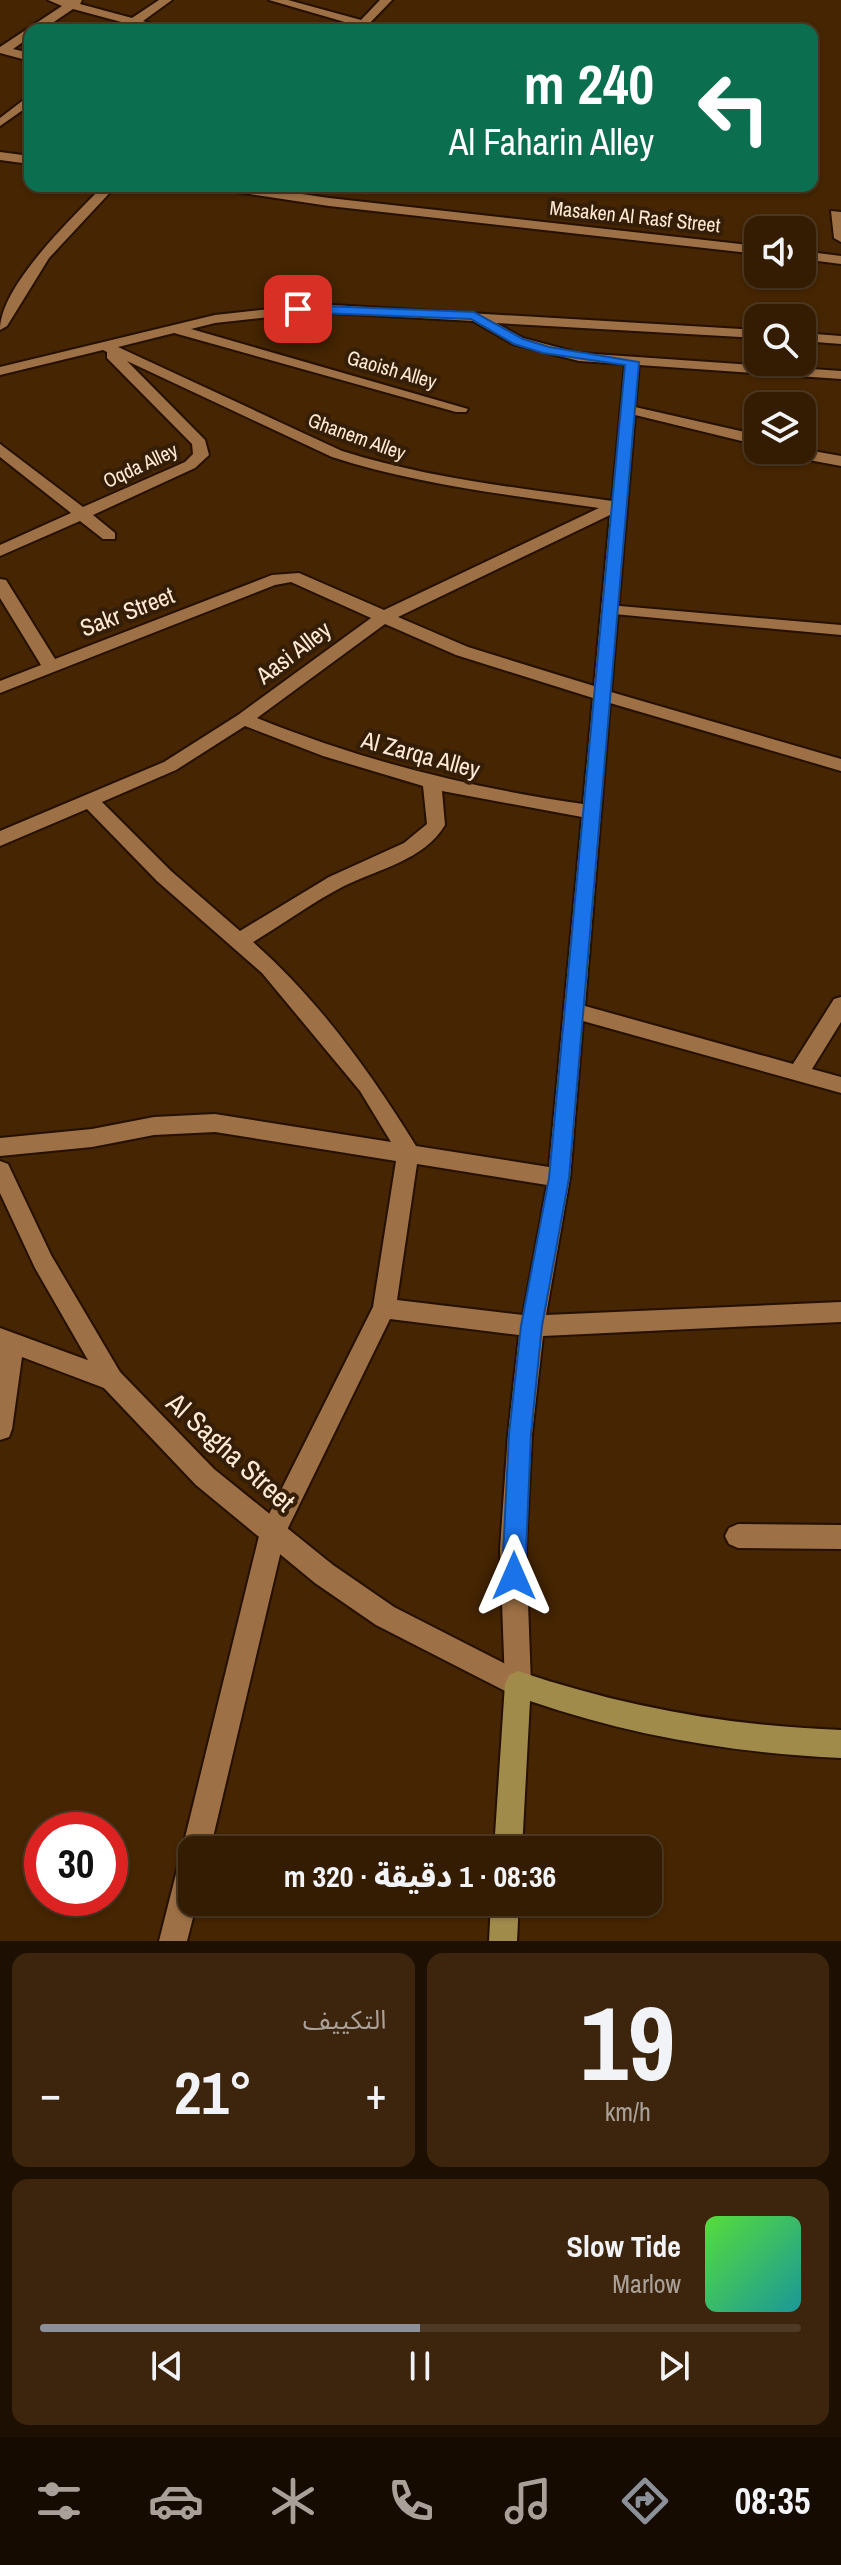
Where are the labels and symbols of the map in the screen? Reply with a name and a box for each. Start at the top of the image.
street label: Masaken Al Rasf Street [548,194,722,238]
pin [264,275,332,343]
street label: Gaoish Alley [344,343,441,395]
street label: Ghanem Alley [304,406,410,466]
street label: Oqda Alley [98,436,182,494]
street label: Sakr Street [75,578,179,644]
street label: Aasi Alley [248,613,337,691]
street label: Al Zarqa Alley [357,723,484,785]
street label: Al Sagha Street [158,1383,303,1520]
position arrow [472,1534,556,1618]
speed limit sign: 30 [24,1812,128,1916]

